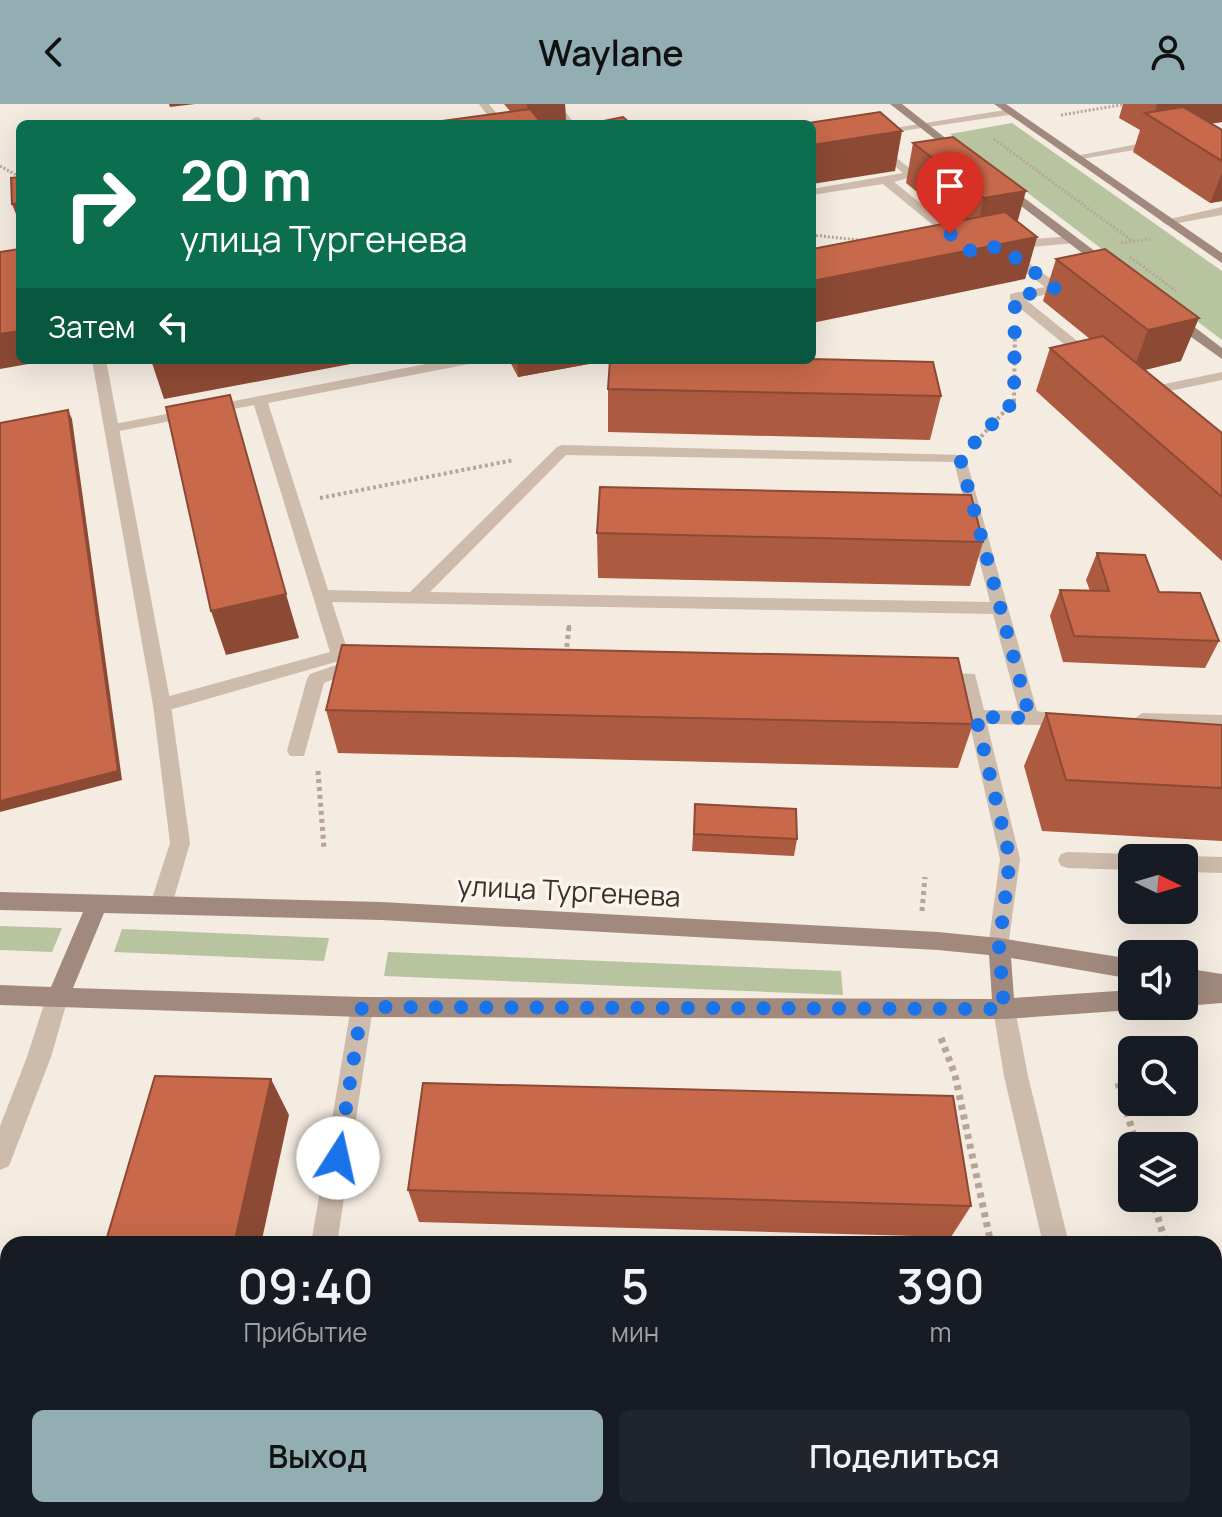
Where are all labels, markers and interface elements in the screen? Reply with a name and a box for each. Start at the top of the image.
text: Waylane [538,28,684,77]
icon: back [32,30,76,74]
icon: person [1146,30,1190,74]
text: 20 m [180,141,312,218]
icon: right [48,152,152,256]
pin [916,152,984,234]
icon: arrive [928,164,972,208]
text: улица Тургенева [180,214,468,263]
icon: left [152,304,196,348]
text: Затем [48,306,136,347]
north arrow [1118,844,1198,924]
map controls [1118,844,1198,1212]
street label: улица Тургенева [456,865,682,915]
button: sound [1118,940,1198,1020]
button: search [1118,1036,1198,1116]
position arrow [296,1116,380,1200]
button: layers [1118,1132,1198,1212]
text: 09:40 [237,1253,374,1318]
text: 5 [621,1253,649,1318]
text: 390 [896,1253,985,1318]
text: Прибытие [244,1314,367,1350]
text: мин [611,1314,659,1350]
text: m [929,1314,952,1350]
button: Выход [32,1410,603,1502]
button: Поделиться [619,1410,1190,1502]

